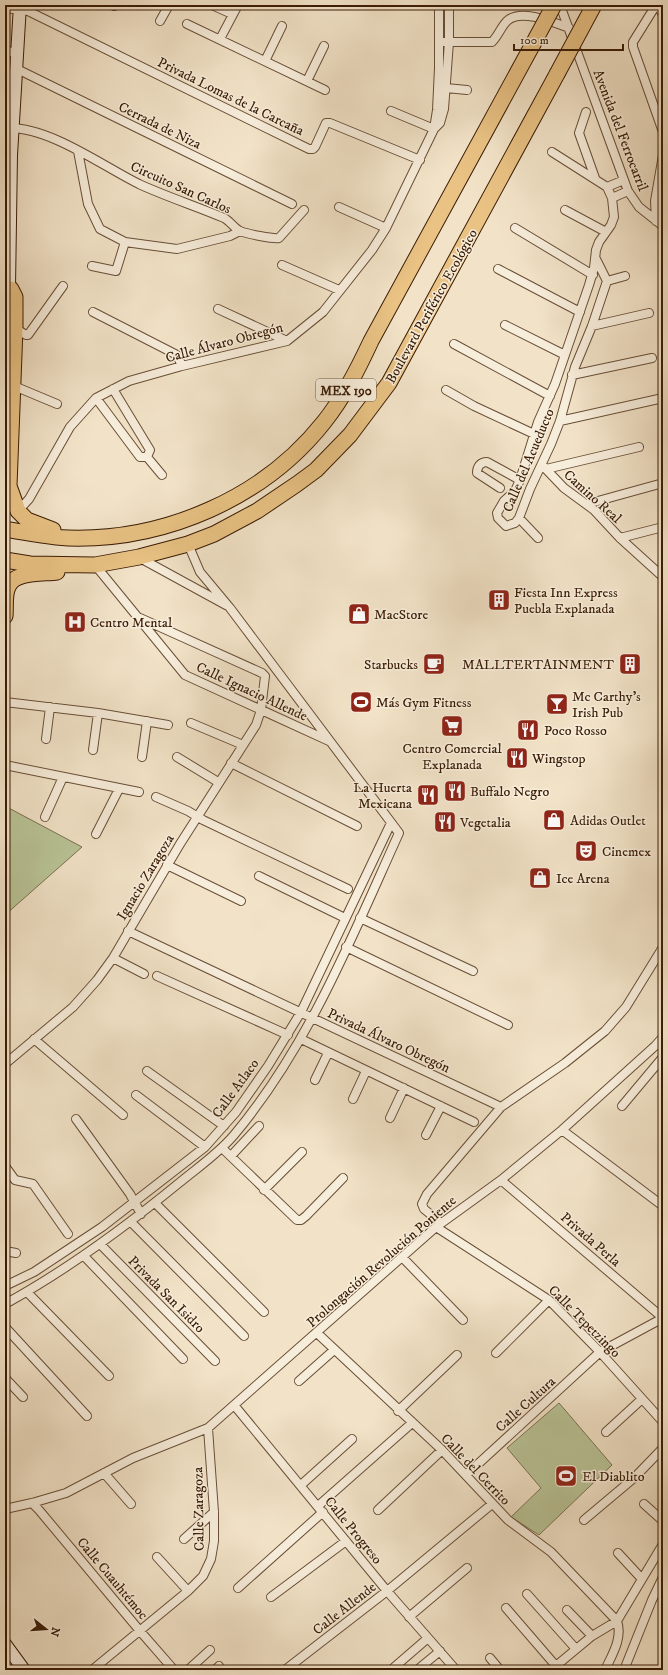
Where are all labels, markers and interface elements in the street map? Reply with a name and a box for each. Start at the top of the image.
scale bar [514,26,623,52]
text: 100 m [520,33,549,48]
street label: Privada Lomas de la Carcaña [154,54,307,140]
street label: Avenida del Ferrocarril [589,67,652,194]
street label: Cerrada de Niza [115,98,204,154]
street label: Circuito San Carlos [127,158,234,218]
street label: Boulevard Periférico Ecológico [382,226,482,387]
street label: Calle Álvaro Obregón [164,318,286,367]
road number: MEX 190 [316,379,376,401]
street label: Calle del Acueducto [499,406,559,515]
street label: Camino Real [560,466,626,528]
place label: Fiesta Inn Express Puebla Explanada [514,584,618,618]
building icon: Fiesta Inn Express Puebla Explanada [486,587,512,613]
shop icon: MacStore [346,601,372,627]
place label: MacStore [374,606,429,624]
hospital icon: Centro Mental [62,609,88,635]
place label: Centro Mental [90,614,173,632]
cafe icon: Starbucks [421,651,447,677]
building icon: MALLTERTAINMENT [617,651,643,677]
place label: Starbucks [364,656,418,674]
place label: MALLTERTAINMENT [462,656,614,674]
street label: Calle Ignacio Allende [193,658,310,726]
place label: Mc Carthy's Irish Pub [572,688,641,722]
sports icon: Más Gym Fitness [348,689,374,715]
bar icon: Mc Carthy's Irish Pub [544,691,570,717]
place label: Más Gym Fitness [376,694,472,712]
supermarket icon: Centro Comercial Explanada [439,713,465,739]
restaurant icon: Poco Rosso [515,717,541,743]
place label: Poco Rosso [544,722,607,740]
place label: Centro Comercial Explanada [402,740,502,774]
restaurant icon: Wingstop [504,745,530,771]
place label: Wingstop [531,750,586,768]
restaurant icon: Buffalo Negro [442,778,468,804]
place label: La Huerta Mexicana [353,779,412,813]
restaurant icon: La Huerta Mexicana [415,782,441,808]
place label: Buffalo Negro [470,783,549,801]
shop icon: Adidas Outlet [541,807,567,833]
restaurant icon: Vegetalia [432,809,458,835]
place label: Adidas Outlet [570,812,646,830]
place label: Vegetalia [459,814,511,832]
street label: Ignacio Zaragoza [113,831,179,924]
theatre icon: Cinemex [573,838,599,864]
place label: Cinemex [602,843,651,861]
shop icon: Ice Arena [527,865,553,891]
place label: Ice Arena [556,870,610,888]
street label: Privada Álvaro Obregón [324,1005,453,1078]
street label: Calle Atlaco [208,1055,263,1122]
street label: Prolongación Revolución Poniente [303,1192,460,1332]
street label: Privada Perla [557,1209,624,1271]
street label: Privada San Isidro [124,1252,209,1337]
street label: Calle Tepetzingo [544,1282,624,1362]
street label: Calle Cultura [492,1373,560,1437]
street label: Calle del Cerrito [437,1430,514,1509]
sports icon: El Diablito [553,1463,579,1489]
street label: Calle Zaragoza [189,1467,209,1551]
place label: El Diablito [582,1468,645,1486]
street label: Calle Progreso [320,1493,386,1568]
street label: Calle Cuauhtémoc [73,1534,152,1624]
street label: Calle Allende [309,1578,380,1639]
north arrow [26,1609,66,1649]
text: N [47,1625,63,1638]

